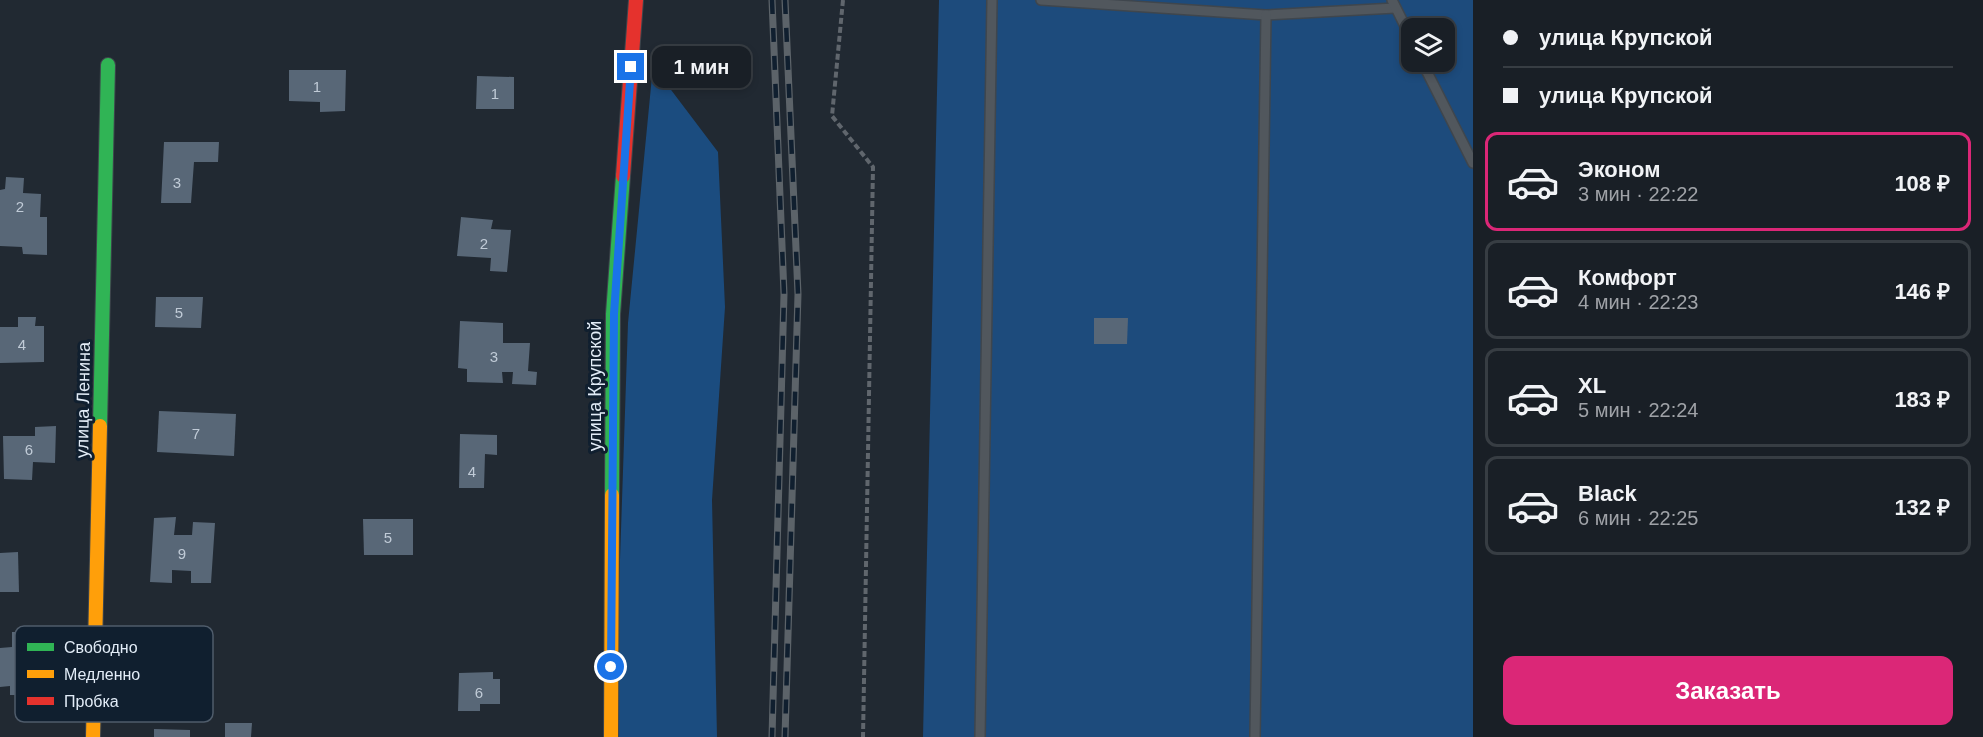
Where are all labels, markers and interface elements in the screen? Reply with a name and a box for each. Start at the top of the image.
map controls [1401,18,1455,72]
button: layers [1401,18,1455,72]
text: улица Крупской [1539,25,1713,50]
callout: 1 мин [652,46,751,88]
route end [617,53,644,80]
text: 1 мин [674,56,729,78]
house number: 1 [313,78,321,95]
text: улица Крупской [1539,83,1713,108]
house number: 1 [491,85,499,102]
icon: car [1506,155,1560,209]
text: Эконом [1578,157,1661,182]
text: 108 ₽ [1894,171,1950,196]
house number: 3 [173,174,181,191]
text: 3 мин · 22:22 [1578,183,1698,205]
house number: 2 [16,198,24,215]
house number: 2 [480,235,488,252]
icon: car [1506,263,1560,317]
text: Комфорт [1578,265,1677,290]
text: 146 ₽ [1894,279,1950,304]
text: 4 мин · 22:23 [1578,291,1698,313]
house number: 5 [175,304,183,321]
street label: улица Крупской [585,321,605,451]
house number: 4 [18,336,26,353]
street label: улица Ленина [72,341,94,458]
house number: 3 [490,348,498,365]
icon: car [1506,371,1560,425]
text: XL [1578,373,1606,398]
text: 183 ₽ [1894,387,1950,412]
text: 5 мин · 22:24 [1578,399,1698,421]
house number: 7 [192,425,200,442]
house number: 6 [25,441,33,458]
house number: 4 [468,463,476,480]
icon: car [1506,479,1560,533]
text: Black [1578,481,1637,506]
text: 132 ₽ [1894,495,1950,520]
text: 6 мин · 22:25 [1578,507,1698,529]
house number: 5 [384,529,392,546]
house number: 9 [178,545,186,562]
legend [15,626,213,722]
text: Свободно [64,639,138,656]
route start [597,653,624,680]
button: Заказать [1503,656,1953,725]
text: Медленно [64,666,140,683]
house number: 6 [475,684,483,701]
text: Пробка [64,693,119,710]

